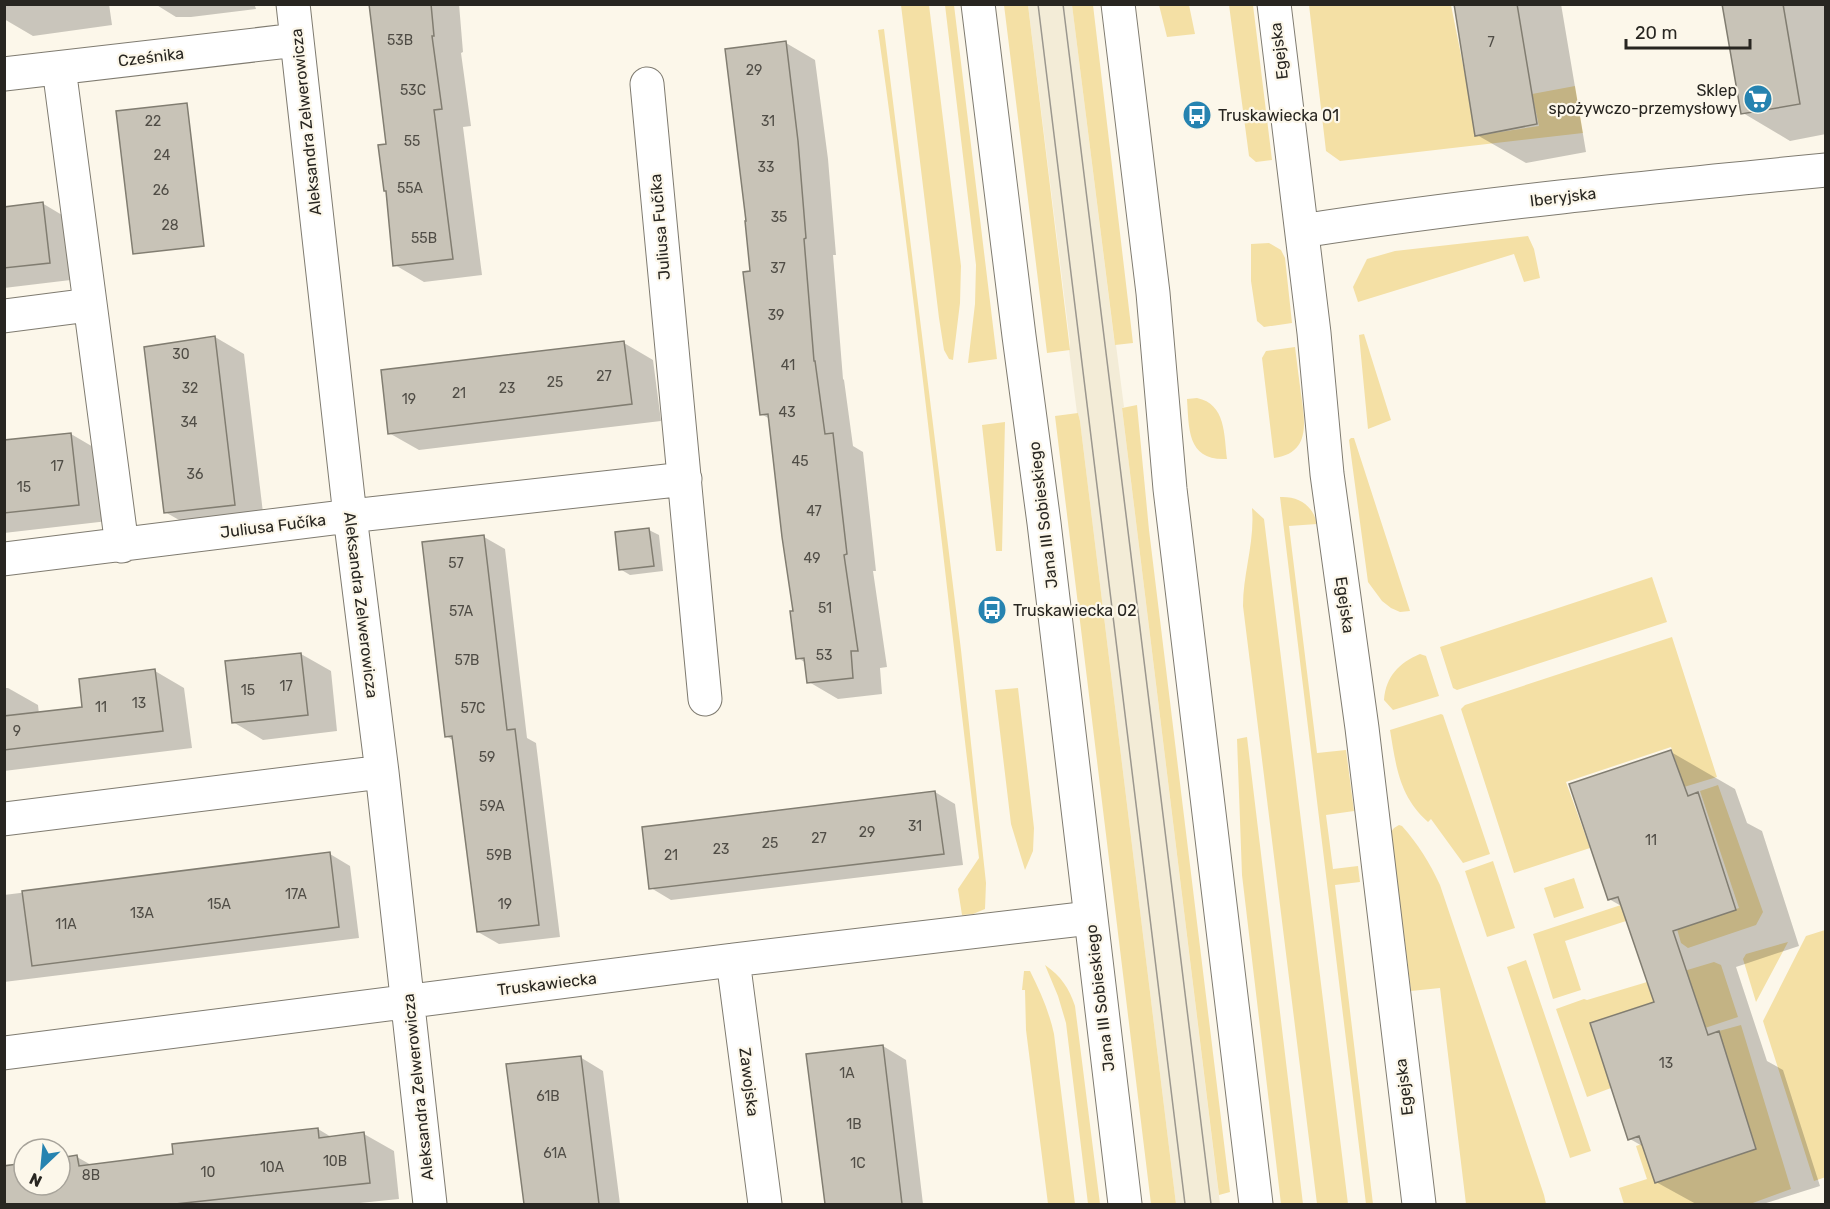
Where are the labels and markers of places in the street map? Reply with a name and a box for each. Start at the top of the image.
place label: Sklep spożywczo-przemysłowy [1548,81,1737,118]
supermarket icon: Sklep spożywczo-przemysłowy [1742,83,1774,115]
bus stop icon: Truskawiecka 01 [1181,99,1213,131]
place label: Truskawiecka 01 [1218,106,1339,125]
bus stop icon: Truskawiecka 02 [976,594,1008,626]
place label: Truskawiecka 02 [1013,601,1137,620]

